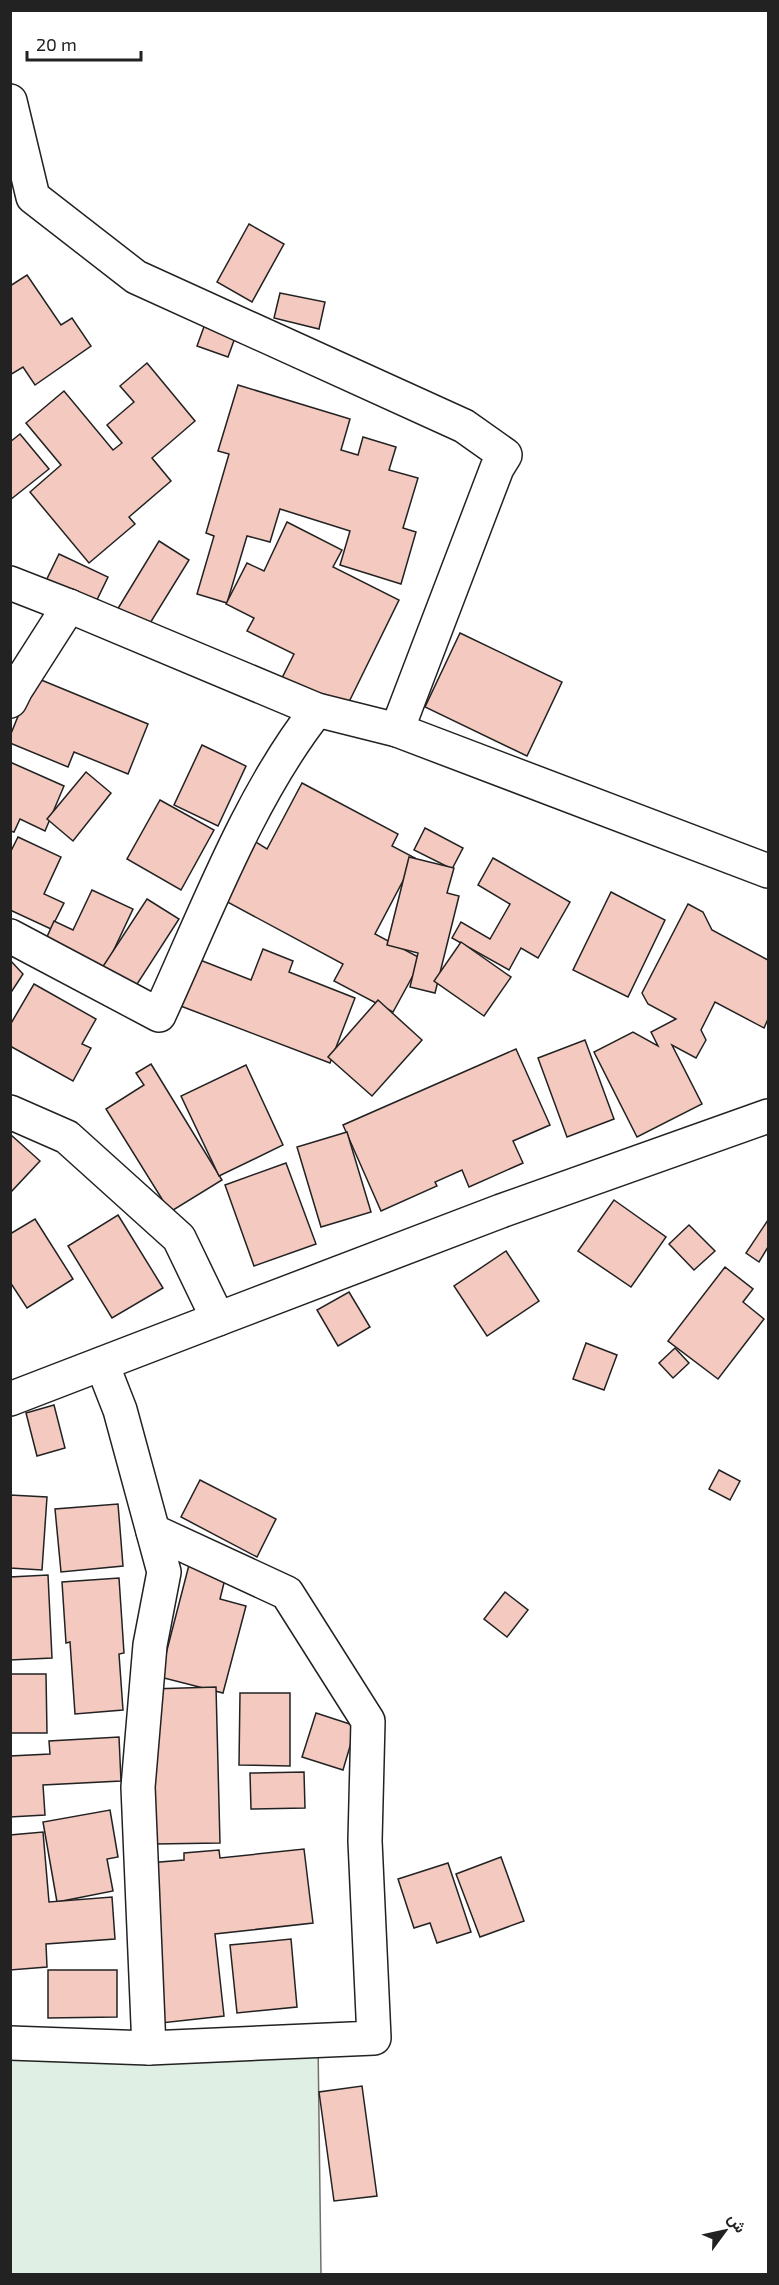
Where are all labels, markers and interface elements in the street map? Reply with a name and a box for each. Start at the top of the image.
scale bar [27,24,141,62]
text: 20 m [36,33,77,55]
north arrow [695,2201,755,2261]
text: ش [724,2209,751,2236]

